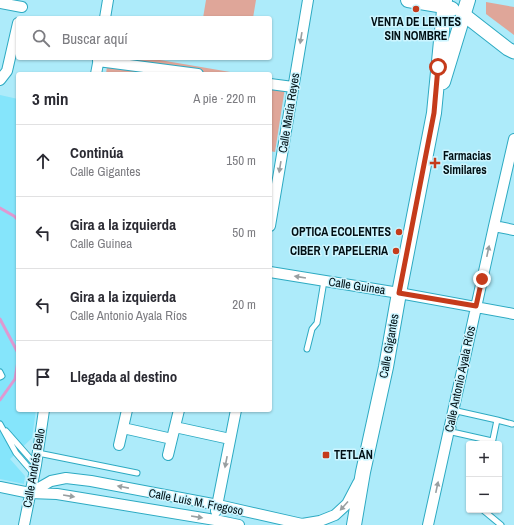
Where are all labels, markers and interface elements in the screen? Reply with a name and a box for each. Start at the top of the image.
marker: VENTA DE LENTES SIN NOMBRE [411,4,421,14]
place label: VENTA DE LENTES SIN NOMBRE [371,14,462,44]
search box [16,16,272,60]
icon: search [30,27,52,49]
text: Buscar aquí [62,28,128,49]
one-way arrow [298,32,304,45]
route start [429,58,447,76]
street label: Calle María Reyes [275,72,303,154]
text: 3 min [32,87,68,110]
text: A pie · 220 m [193,90,256,107]
text: Continúa [70,142,123,163]
place label: Farmacias Similares [443,148,492,178]
icon: ahead [32,150,54,172]
text: 150 m [226,152,256,169]
marker: Farmacias Similares [430,158,440,168]
one-way arrow [277,161,283,173]
text: Calle Gigantes [70,163,141,180]
text: Gira a la izquierda [70,214,176,235]
icon: left [32,222,54,244]
text: 50 m [232,224,256,241]
place label: OPTICA ECOLENTES [291,224,391,240]
marker: OPTICA ECOLENTES [394,227,404,237]
text: Calle Guinea [70,235,132,252]
place label: CIBER Y PAPELERIA [290,243,389,259]
one-way arrow [486,244,492,257]
marker: CIBER Y PAPELERIA [391,246,401,256]
route end [473,270,491,288]
one-way arrow [294,274,306,280]
street label: Calle Guinea [327,274,387,298]
text: Gira a la izquierda [70,286,176,307]
icon: left [32,294,54,316]
text: 20 m [232,296,256,313]
text: Calle Antonio Ayala Ríos [70,307,187,324]
street label: Calle Gigantes [375,312,403,379]
street label: Calle Antonio Ayala Ríos [441,324,479,434]
icon: arrive [32,366,54,388]
text: Llegada al destino [70,366,177,387]
street label: Calle Andrés Bello [19,427,49,509]
map controls [466,441,502,513]
button: + [466,441,502,477]
place label: TETLÁN [334,447,373,463]
marker: TETLÁN [321,450,331,460]
one-way arrow [223,456,229,468]
button: − [466,477,502,513]
one-way arrow [434,481,440,493]
one-way arrow [117,484,129,490]
street label: Calle Luis M. Fregoso [147,485,245,519]
one-way arrow [63,493,75,499]
one-way arrow [340,501,349,511]
one-way arrow [191,514,204,520]

